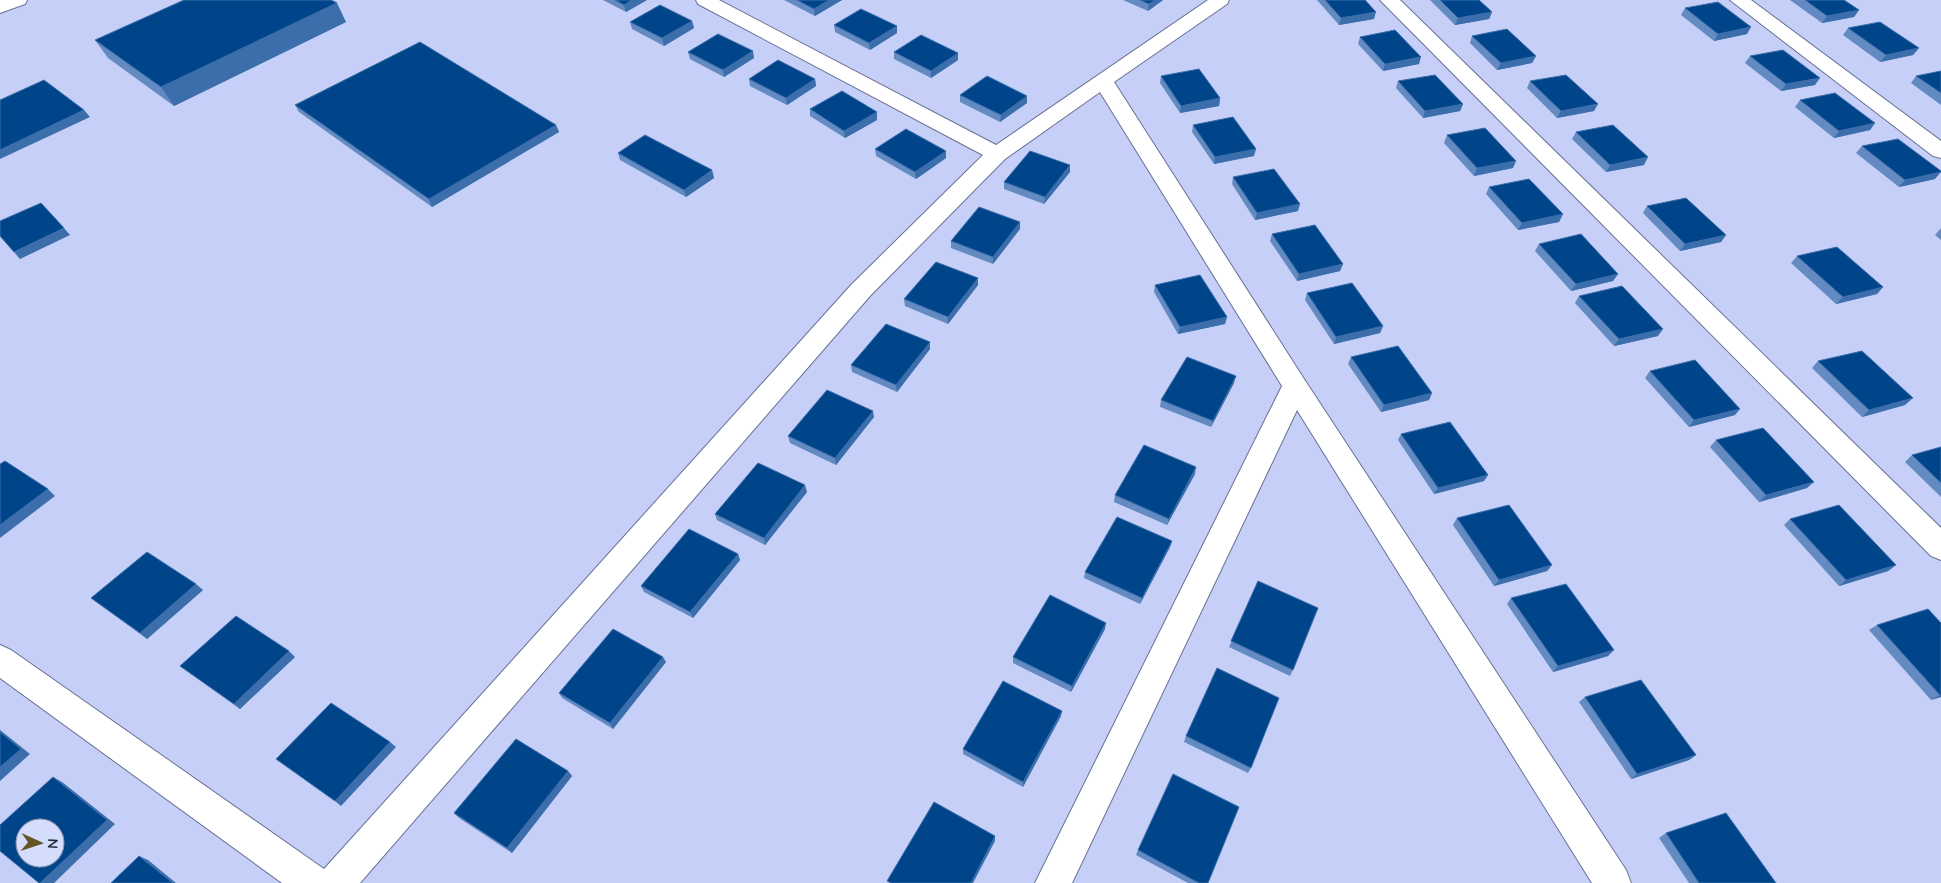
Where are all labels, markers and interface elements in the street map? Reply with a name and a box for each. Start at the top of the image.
north arrow [15,818,65,868]
text: N [44,838,62,849]

